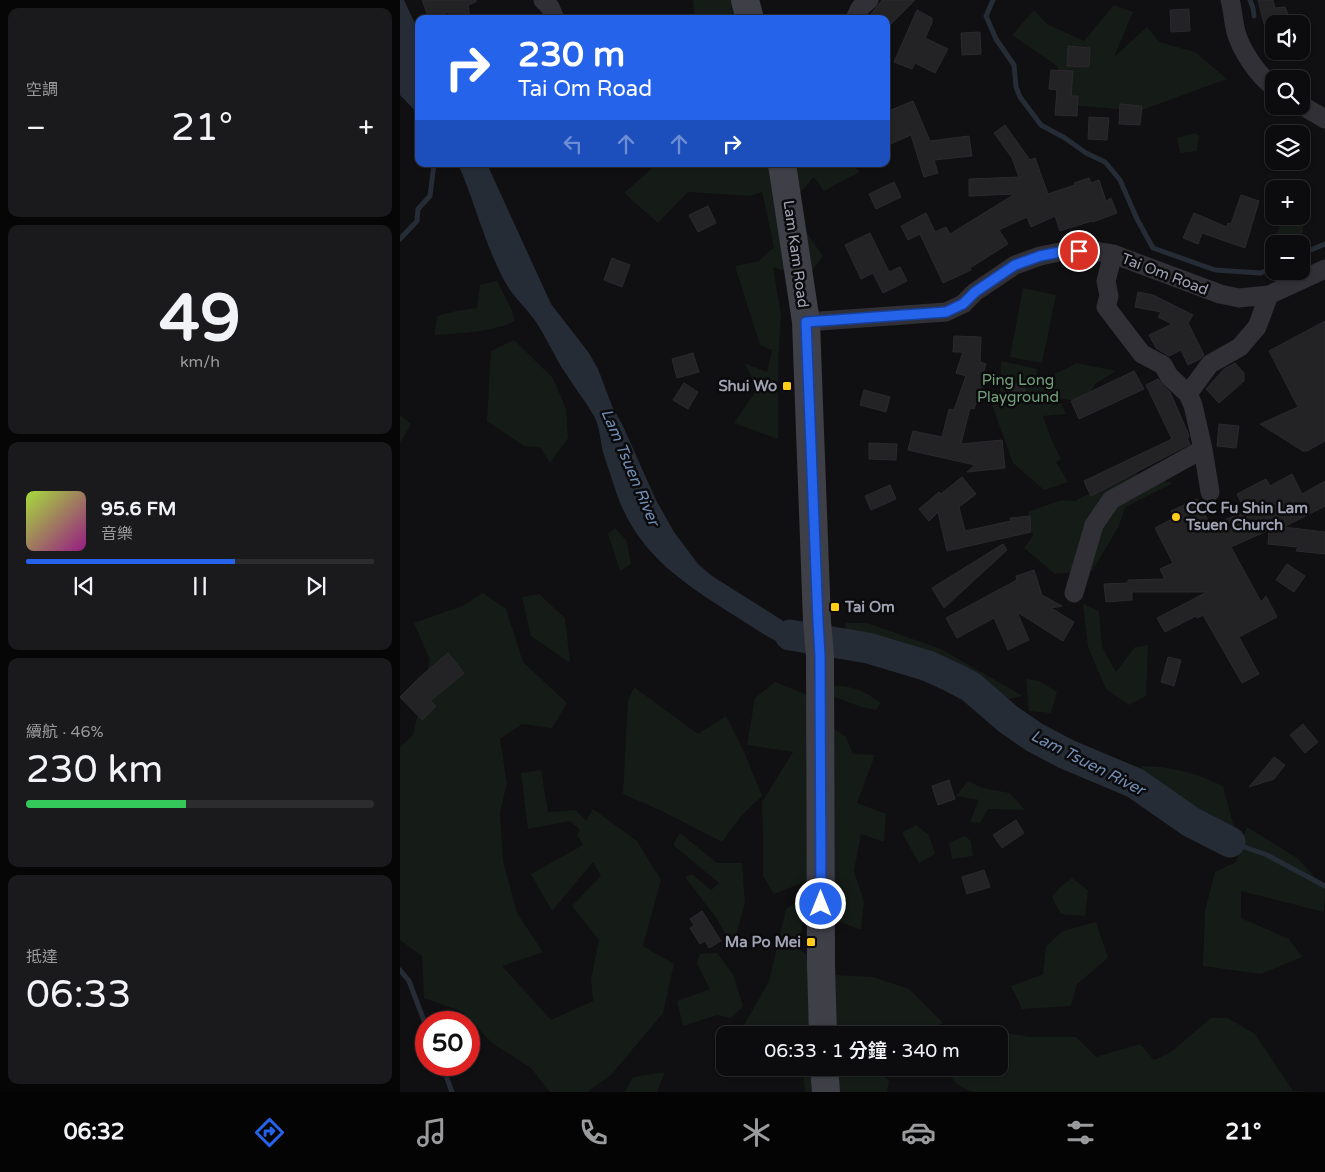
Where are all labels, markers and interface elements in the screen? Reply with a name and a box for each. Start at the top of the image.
map controls [1265,15,1310,280]
button: sound [1265,15,1310,60]
text: 230 m [518,34,625,76]
icon: right [435,35,500,100]
button: search [1265,70,1310,115]
text: Tai Om Road [518,76,652,102]
text: 空調 [26,80,58,100]
text: 21° [171,105,233,151]
text: − [26,111,46,145]
text: + [358,111,374,145]
button: layers [1265,125,1310,170]
icon: left [559,130,587,158]
icon: ahead [612,130,640,158]
icon: ahead [665,130,693,158]
icon: right [718,130,746,158]
button: + [1265,180,1310,225]
street label: Lam Kam Road [780,199,812,309]
pin [1058,230,1100,272]
button: − [1265,235,1310,280]
icon: arrive [1065,237,1093,265]
street label: Tai Om Road [1119,249,1211,299]
text: 49 [159,280,241,359]
text: km/h [180,352,220,372]
park label: Ping Long Playground [977,371,1059,406]
place label: Shui Wo [718,377,777,395]
marker: Shui Wo [781,380,793,392]
water label: Lam Tsuen River [596,406,664,531]
text: 95.6 FM [101,498,176,520]
place label: CCC Fu Shin Lam Tsuen Church [1185,499,1308,534]
marker: CCC Fu Shin Lam Tsuen Church [1170,511,1182,523]
text: 音樂 [101,524,133,544]
icon: previous [70,572,98,600]
icon: pause [186,572,214,600]
icon: next [302,572,330,600]
place label: Tai Om [844,598,895,616]
marker: Tai Om [829,601,841,613]
text: 續航 · 46% [26,722,104,742]
water label: Lam Tsuen River [1027,726,1149,801]
text: 230 km [26,747,163,793]
position arrow [794,877,846,929]
place label: Ma Po Mei [725,933,801,951]
marker: Ma Po Mei [805,936,817,948]
text: 抵達 [26,947,58,967]
text: 06:33 [26,972,131,1018]
speed limit sign: 50 [415,1011,480,1076]
text: 06:33 · 1 分鐘 · 340 m [764,1040,960,1062]
icon: directions [252,1115,287,1150]
icon: music [414,1115,449,1150]
icon: phone [576,1115,611,1150]
icon: climate [739,1115,774,1150]
icon: car [901,1115,936,1150]
icon: filters [1063,1115,1098,1150]
text: 06:32 [64,1119,125,1145]
text: 21° [1225,1119,1261,1145]

